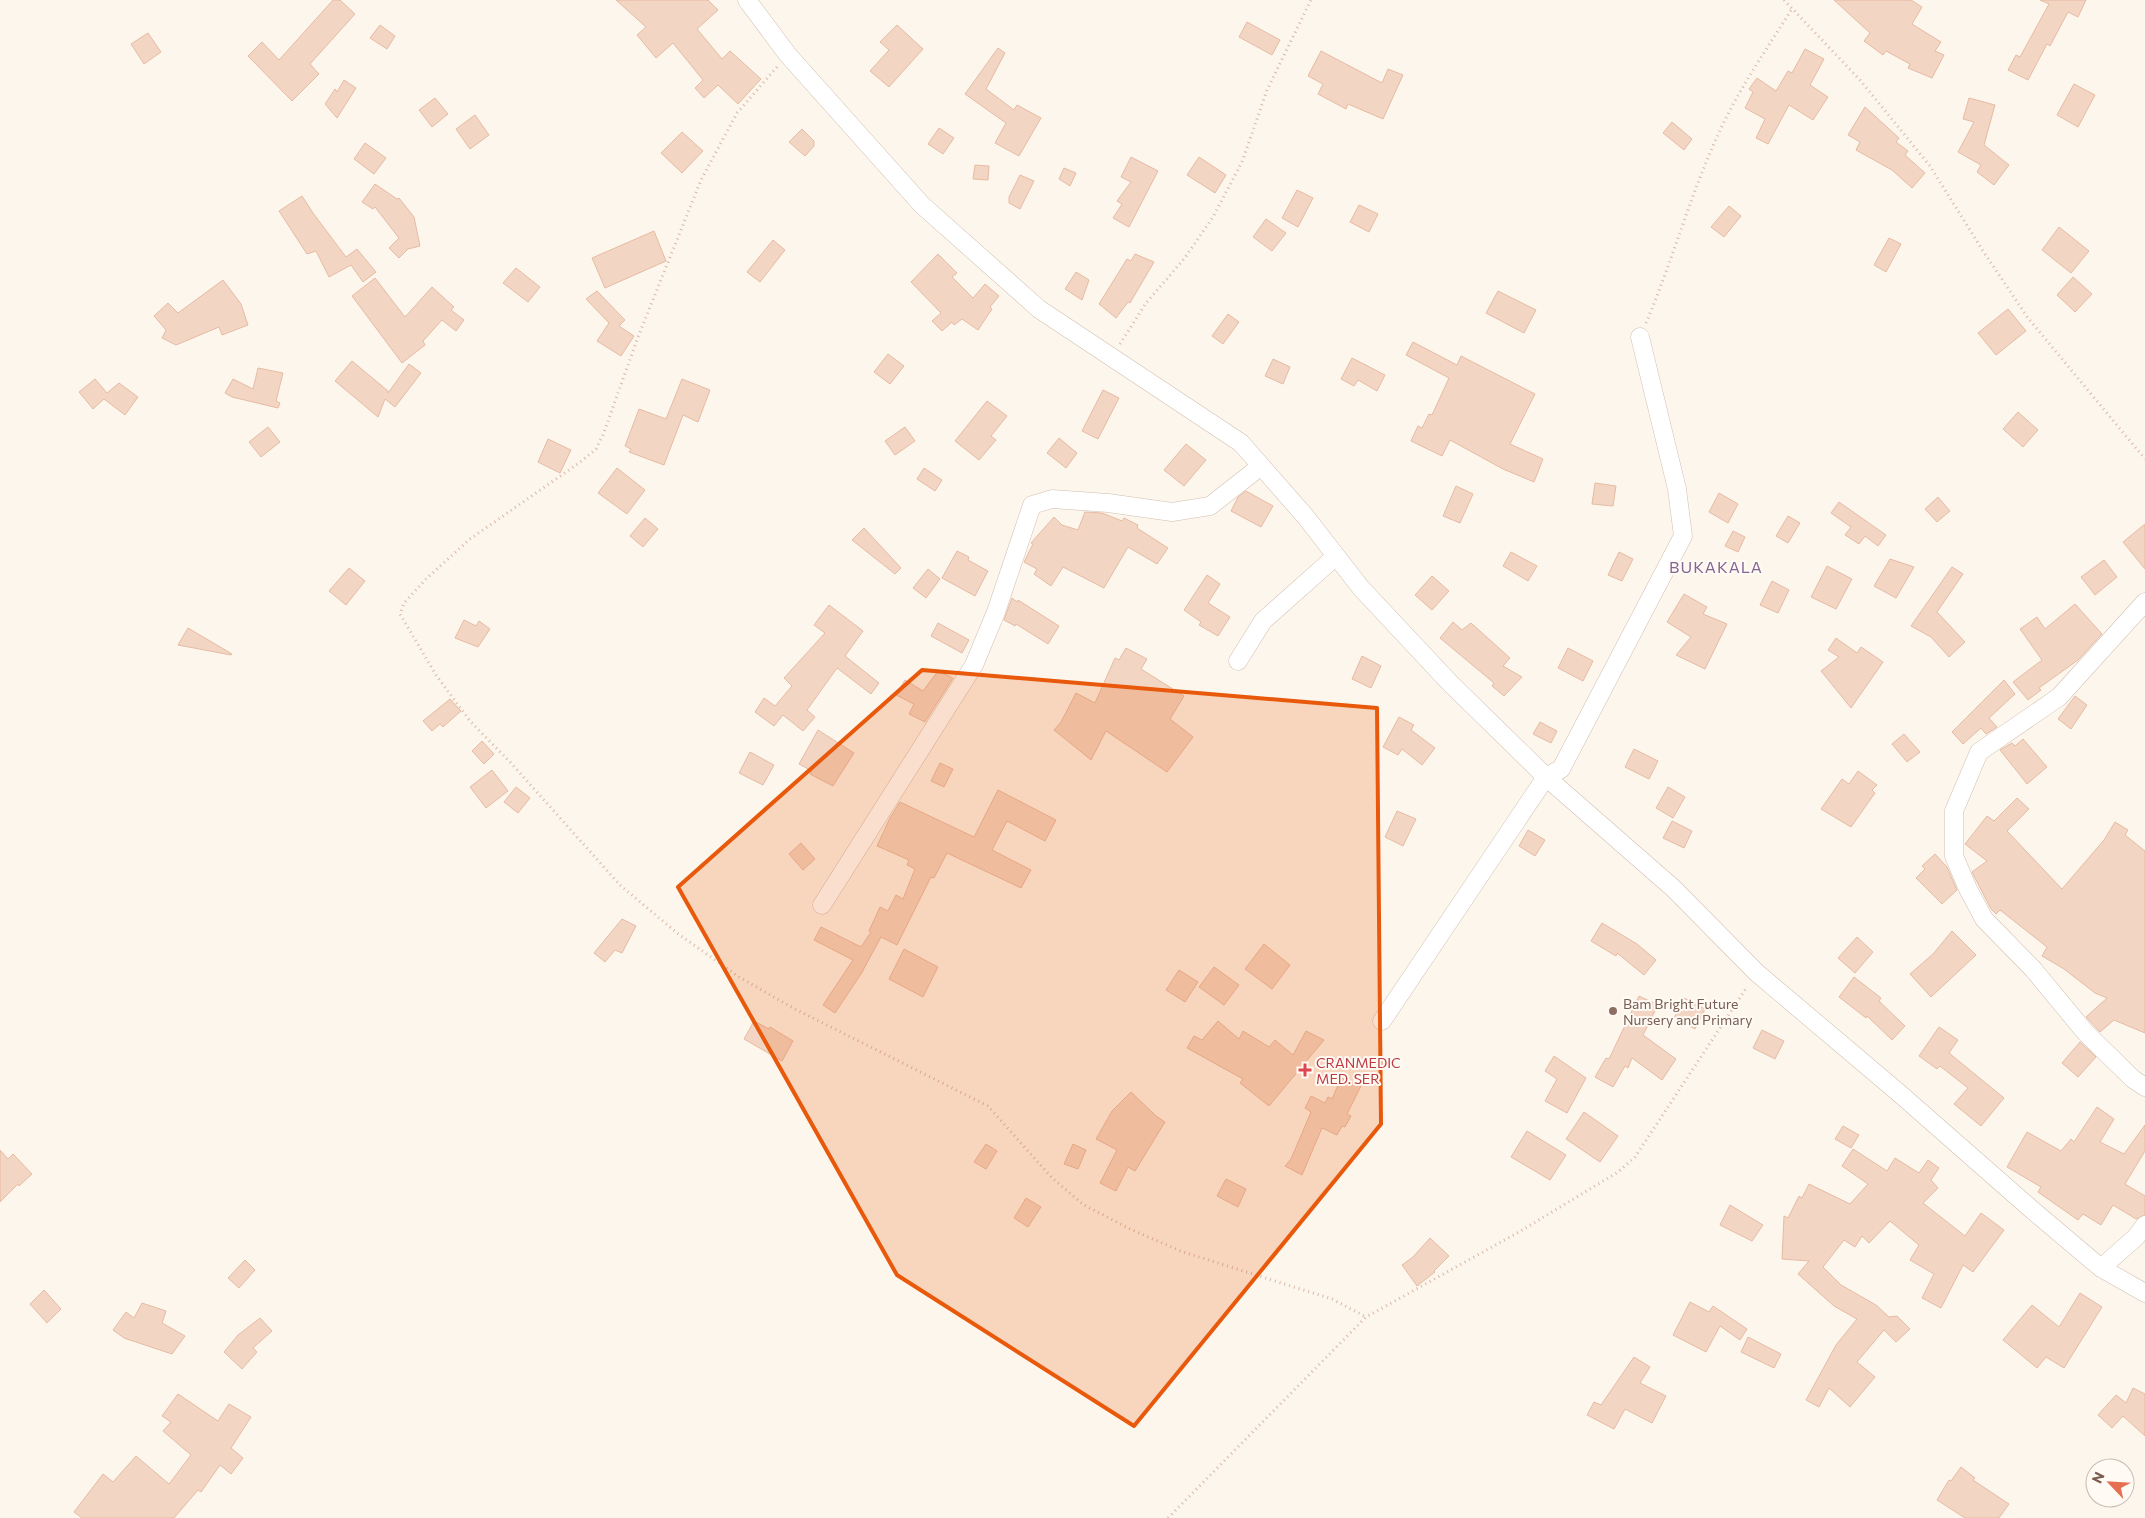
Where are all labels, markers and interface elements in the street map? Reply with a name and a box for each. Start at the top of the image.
district label: BUKAKALA [1669,557,1763,576]
place label: Bam Bright Future Nursery and Primary [1623,995,1752,1028]
marker: Bam Bright Future Nursery and Primary [1607,1005,1619,1017]
place label: CRANMEDIC MED. SER [1316,1054,1401,1087]
marker: CRANMEDIC MED. SER [1298,1063,1312,1077]
north arrow [2085,1458,2135,1508]
text: N [2088,1469,2108,1486]

